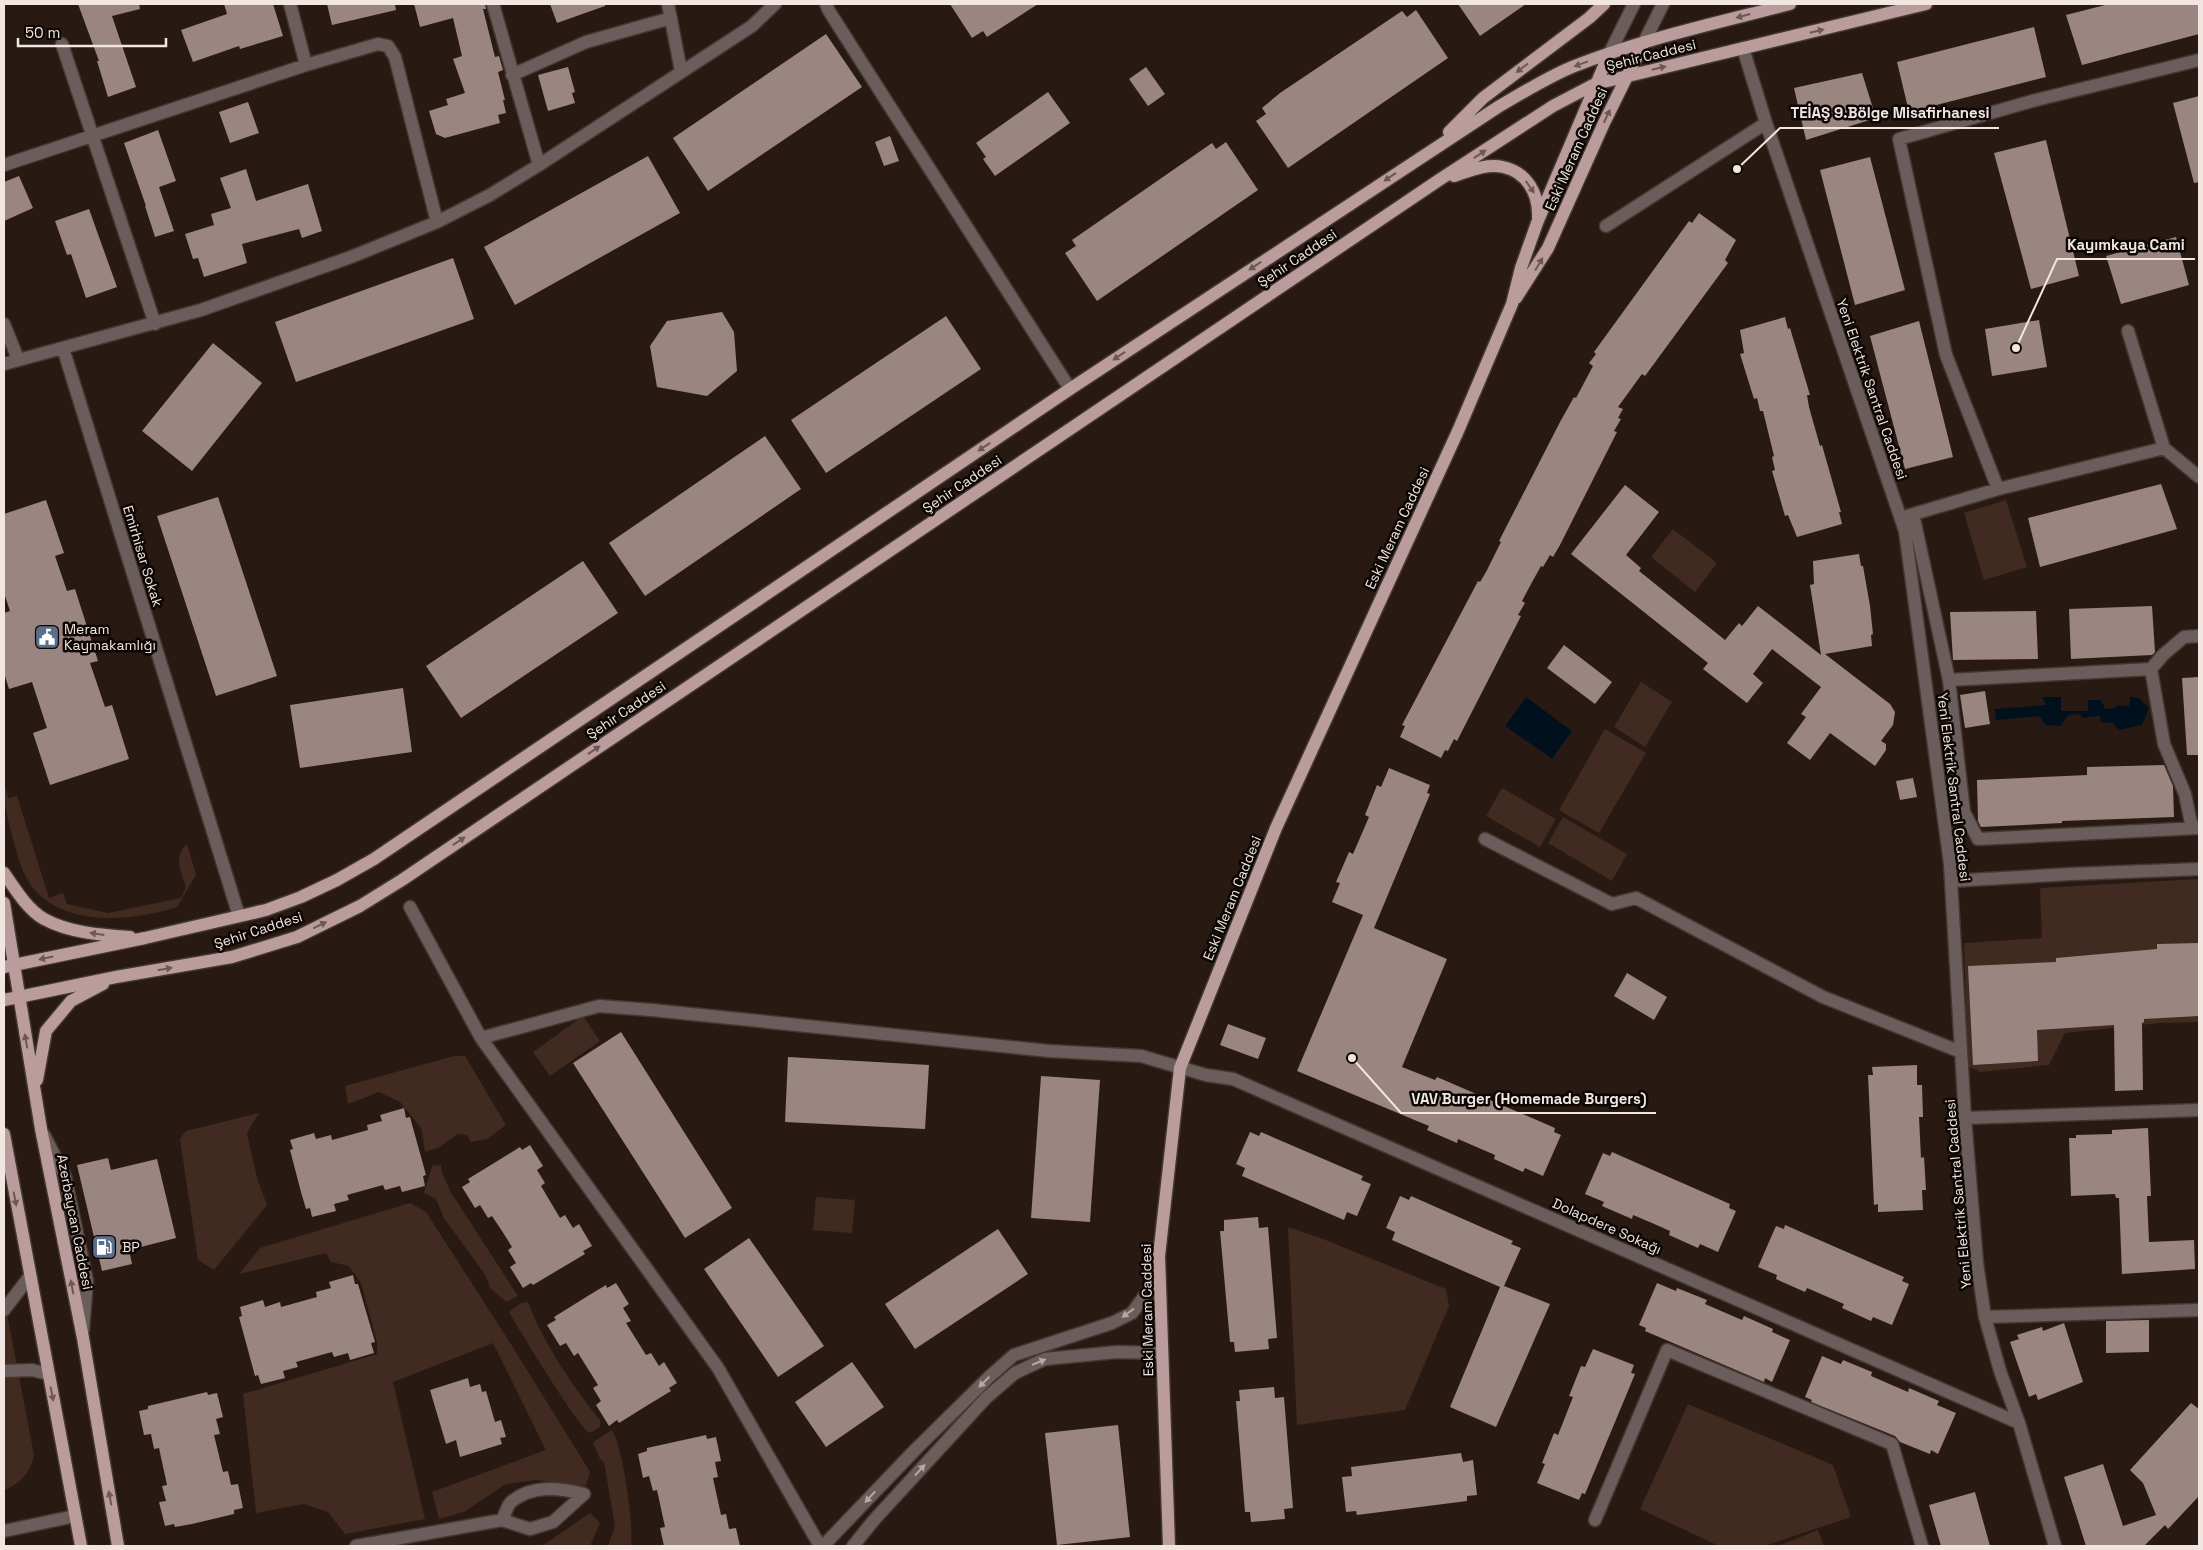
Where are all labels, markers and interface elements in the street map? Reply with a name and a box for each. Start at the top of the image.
one-way arrow [1736,12,1751,20]
scale bar [18,15,165,47]
text: 50 m [25,23,60,42]
one-way arrow [1809,27,1825,35]
street label: Şehir Caddesi [1604,35,1698,75]
one-way arrow [1573,60,1588,68]
one-way arrow [1516,63,1529,74]
one-way arrow [1651,64,1666,72]
street label: Eski Meram Caddesi [1541,85,1611,213]
callout: TEİAŞ 9.Bölge Misafirhanesi [1780,98,1999,128]
text: TEİAŞ 9.Bölge Misafirhanesi [1790,103,1990,122]
one-way arrow [1603,109,1611,123]
one-way arrow [1473,149,1487,158]
one-way arrow [1383,172,1397,181]
one-way arrow [1525,181,1535,194]
street label: Şehir Caddesi [1254,225,1340,291]
callout: Kayımkaya Cami [2057,229,2195,259]
text: Kayımkaya Cami [2067,235,2185,254]
one-way arrow [1534,257,1543,270]
one-way arrow [1248,261,1261,271]
street label: Yeni Elektrik Santral Caddesi [1833,296,1911,482]
one-way arrow [1112,351,1126,361]
one-way arrow [978,442,991,451]
street label: Şehir Caddesi [919,451,1005,517]
street label: Eski Meram Caddesi [1361,464,1433,592]
street label: Emirhisar Sokak [119,503,167,609]
place label: Meram Kaymakamlığı [64,620,156,654]
public building icon: Meram Kaymakamlığı [34,624,60,650]
street label: Şehir Caddesi [583,677,669,743]
street label: Yeni Elektrik Santral Caddesi [1933,692,1975,882]
one-way arrow [587,745,600,755]
street label: Eski Meram Caddesi [1199,833,1265,963]
one-way arrow [452,836,466,846]
street label: Şehir Caddesi [212,907,304,953]
one-way arrow [313,921,327,929]
one-way arrow [88,930,104,938]
one-way arrow [38,955,54,963]
one-way arrow [157,964,173,972]
one-way arrow [22,1032,30,1048]
callout: VAV Burger (Homemade Burgers) [1401,1083,1656,1113]
text: VAV Burger (Homemade Burgers) [1411,1089,1647,1108]
street label: Yeni Elektrik Santral Caddesi [1941,1098,1975,1290]
street label: Azerbaycan Caddesi [53,1153,97,1291]
one-way arrow [12,1192,20,1208]
street label: Dolapdere Sokağı [1550,1194,1664,1258]
fuel station icon: BP [91,1234,117,1260]
place label: BP [122,1238,140,1256]
street label: Eski Meram Caddesi [1137,1243,1157,1377]
one-way arrow [68,1278,76,1294]
one-way arrow [1121,1308,1135,1318]
one-way arrow [1032,1358,1046,1366]
one-way arrow [978,1376,990,1388]
one-way arrow [48,1386,56,1402]
one-way arrow [914,1465,926,1477]
one-way arrow [105,1490,113,1506]
one-way arrow [864,1491,876,1503]

